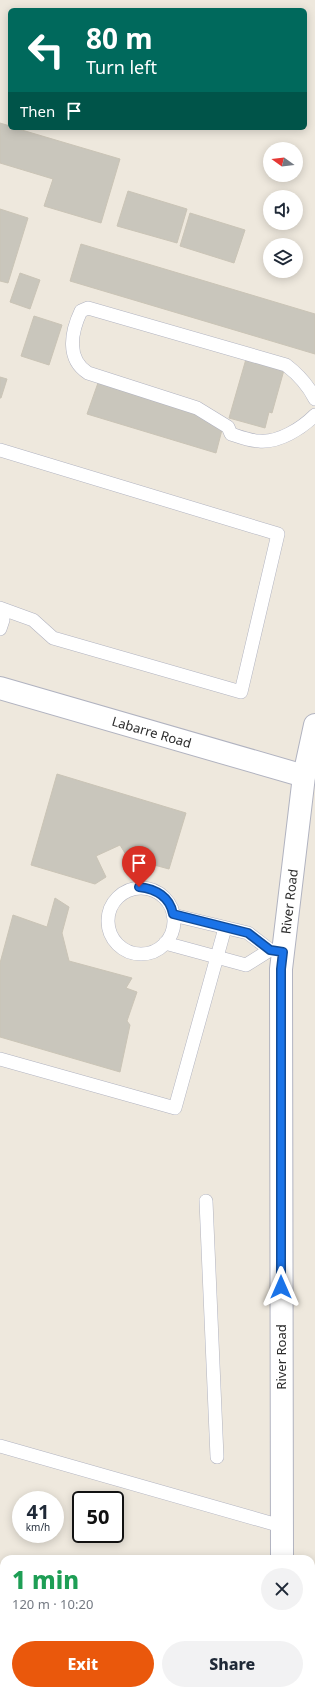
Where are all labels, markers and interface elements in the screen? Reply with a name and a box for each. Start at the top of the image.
text: 80 m [86,19,153,57]
icon: left [20,24,72,76]
text: Turn left [86,55,157,79]
icon: arrive [63,100,85,122]
text: Then [20,101,55,121]
north arrow [263,142,303,182]
map controls [263,142,303,278]
button: sound [263,190,303,230]
button: layers [263,238,303,278]
street label: Labarre Road [110,712,194,752]
pin [122,846,156,887]
icon: arrive [128,852,150,874]
street label: River Road [276,868,302,935]
position arrow [260,1266,302,1308]
street label: River Road [272,1324,290,1390]
speed limit sign: 50 [72,1491,124,1543]
text: 41 [27,1498,49,1525]
text: km/h [26,1520,50,1534]
text: 1 min [12,1563,79,1596]
button: close [261,1568,303,1610]
text: 120 m · 10:20 [12,1595,93,1613]
button: Exit [12,1641,154,1687]
button: Share [162,1641,303,1687]

